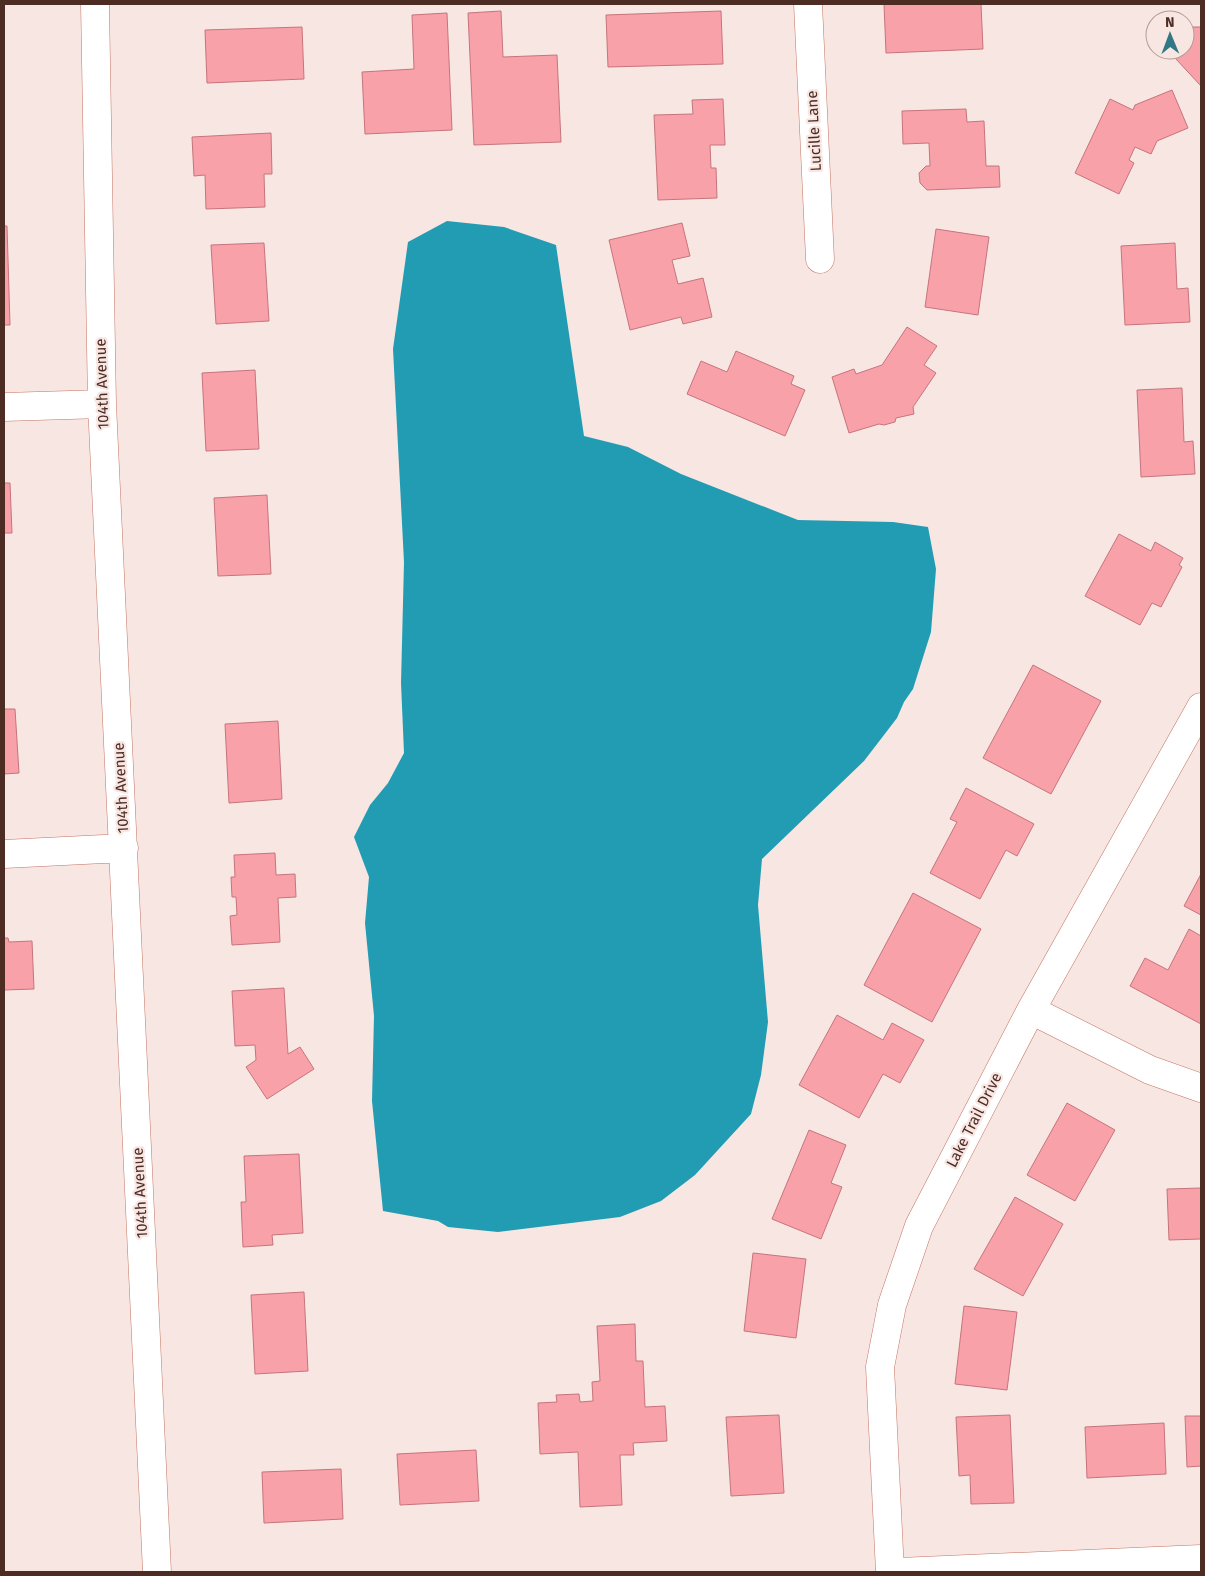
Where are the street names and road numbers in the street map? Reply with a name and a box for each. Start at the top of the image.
street label: Lucille Lane [803,90,825,172]
street label: 104th Avenue [91,338,113,430]
street label: 104th Avenue [110,742,132,834]
street label: Lake Trail Drive [942,1070,1006,1170]
street label: 104th Avenue [129,1147,151,1239]

